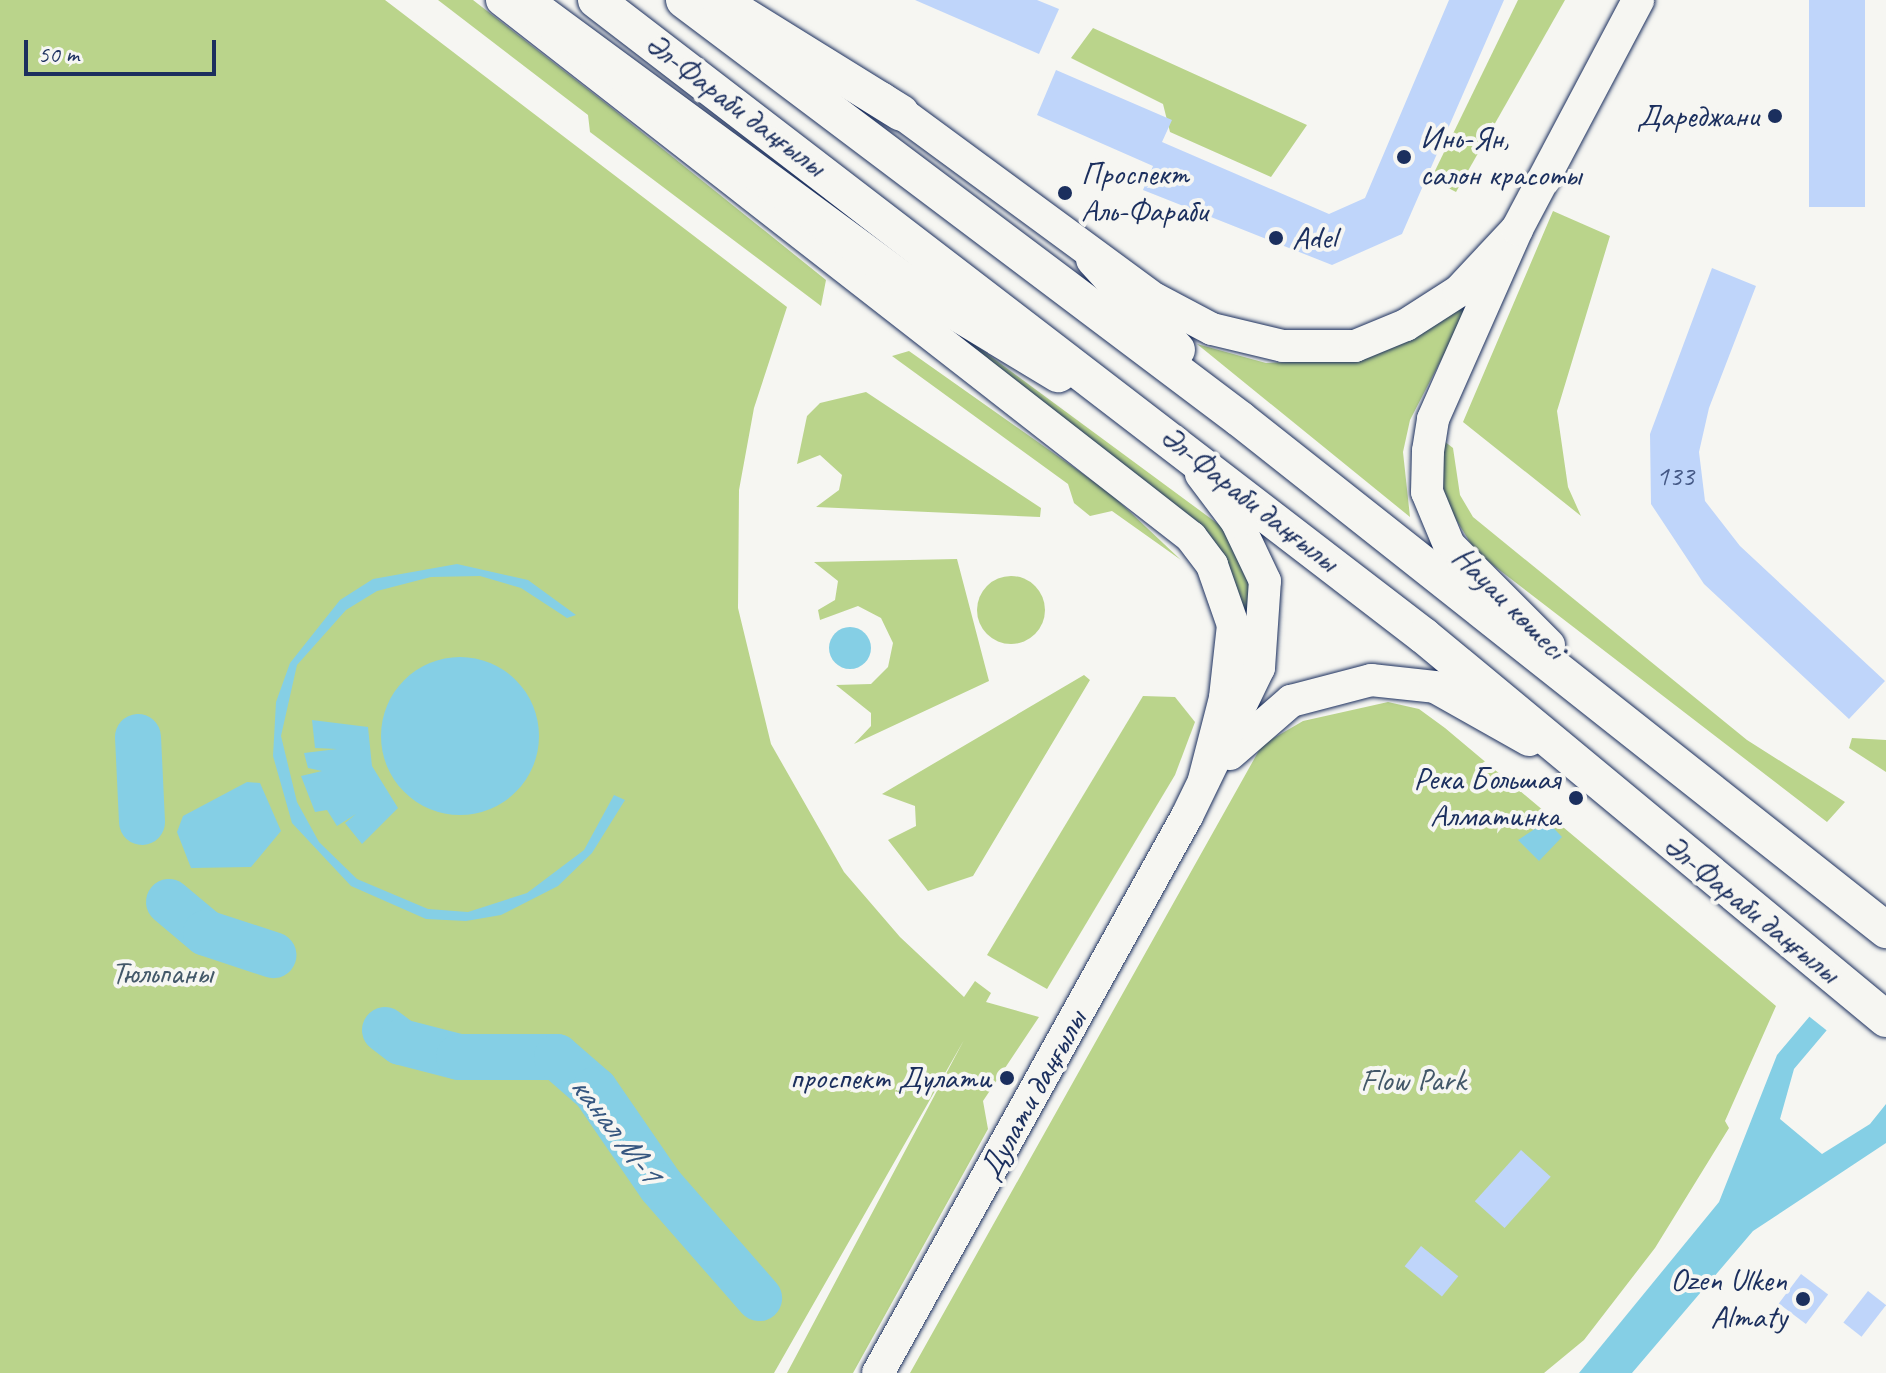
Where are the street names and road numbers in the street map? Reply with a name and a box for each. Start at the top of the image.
street label: Әл-Фараби даңғылы [637,24,833,186]
street label: Әл-Фараби даңғылы [1152,417,1346,581]
street label: Науаи көшесі [1444,538,1574,668]
street label: Әл-Фараби даңғылы [1655,826,1847,992]
street label: Дулати даңғылы [971,1004,1095,1186]

